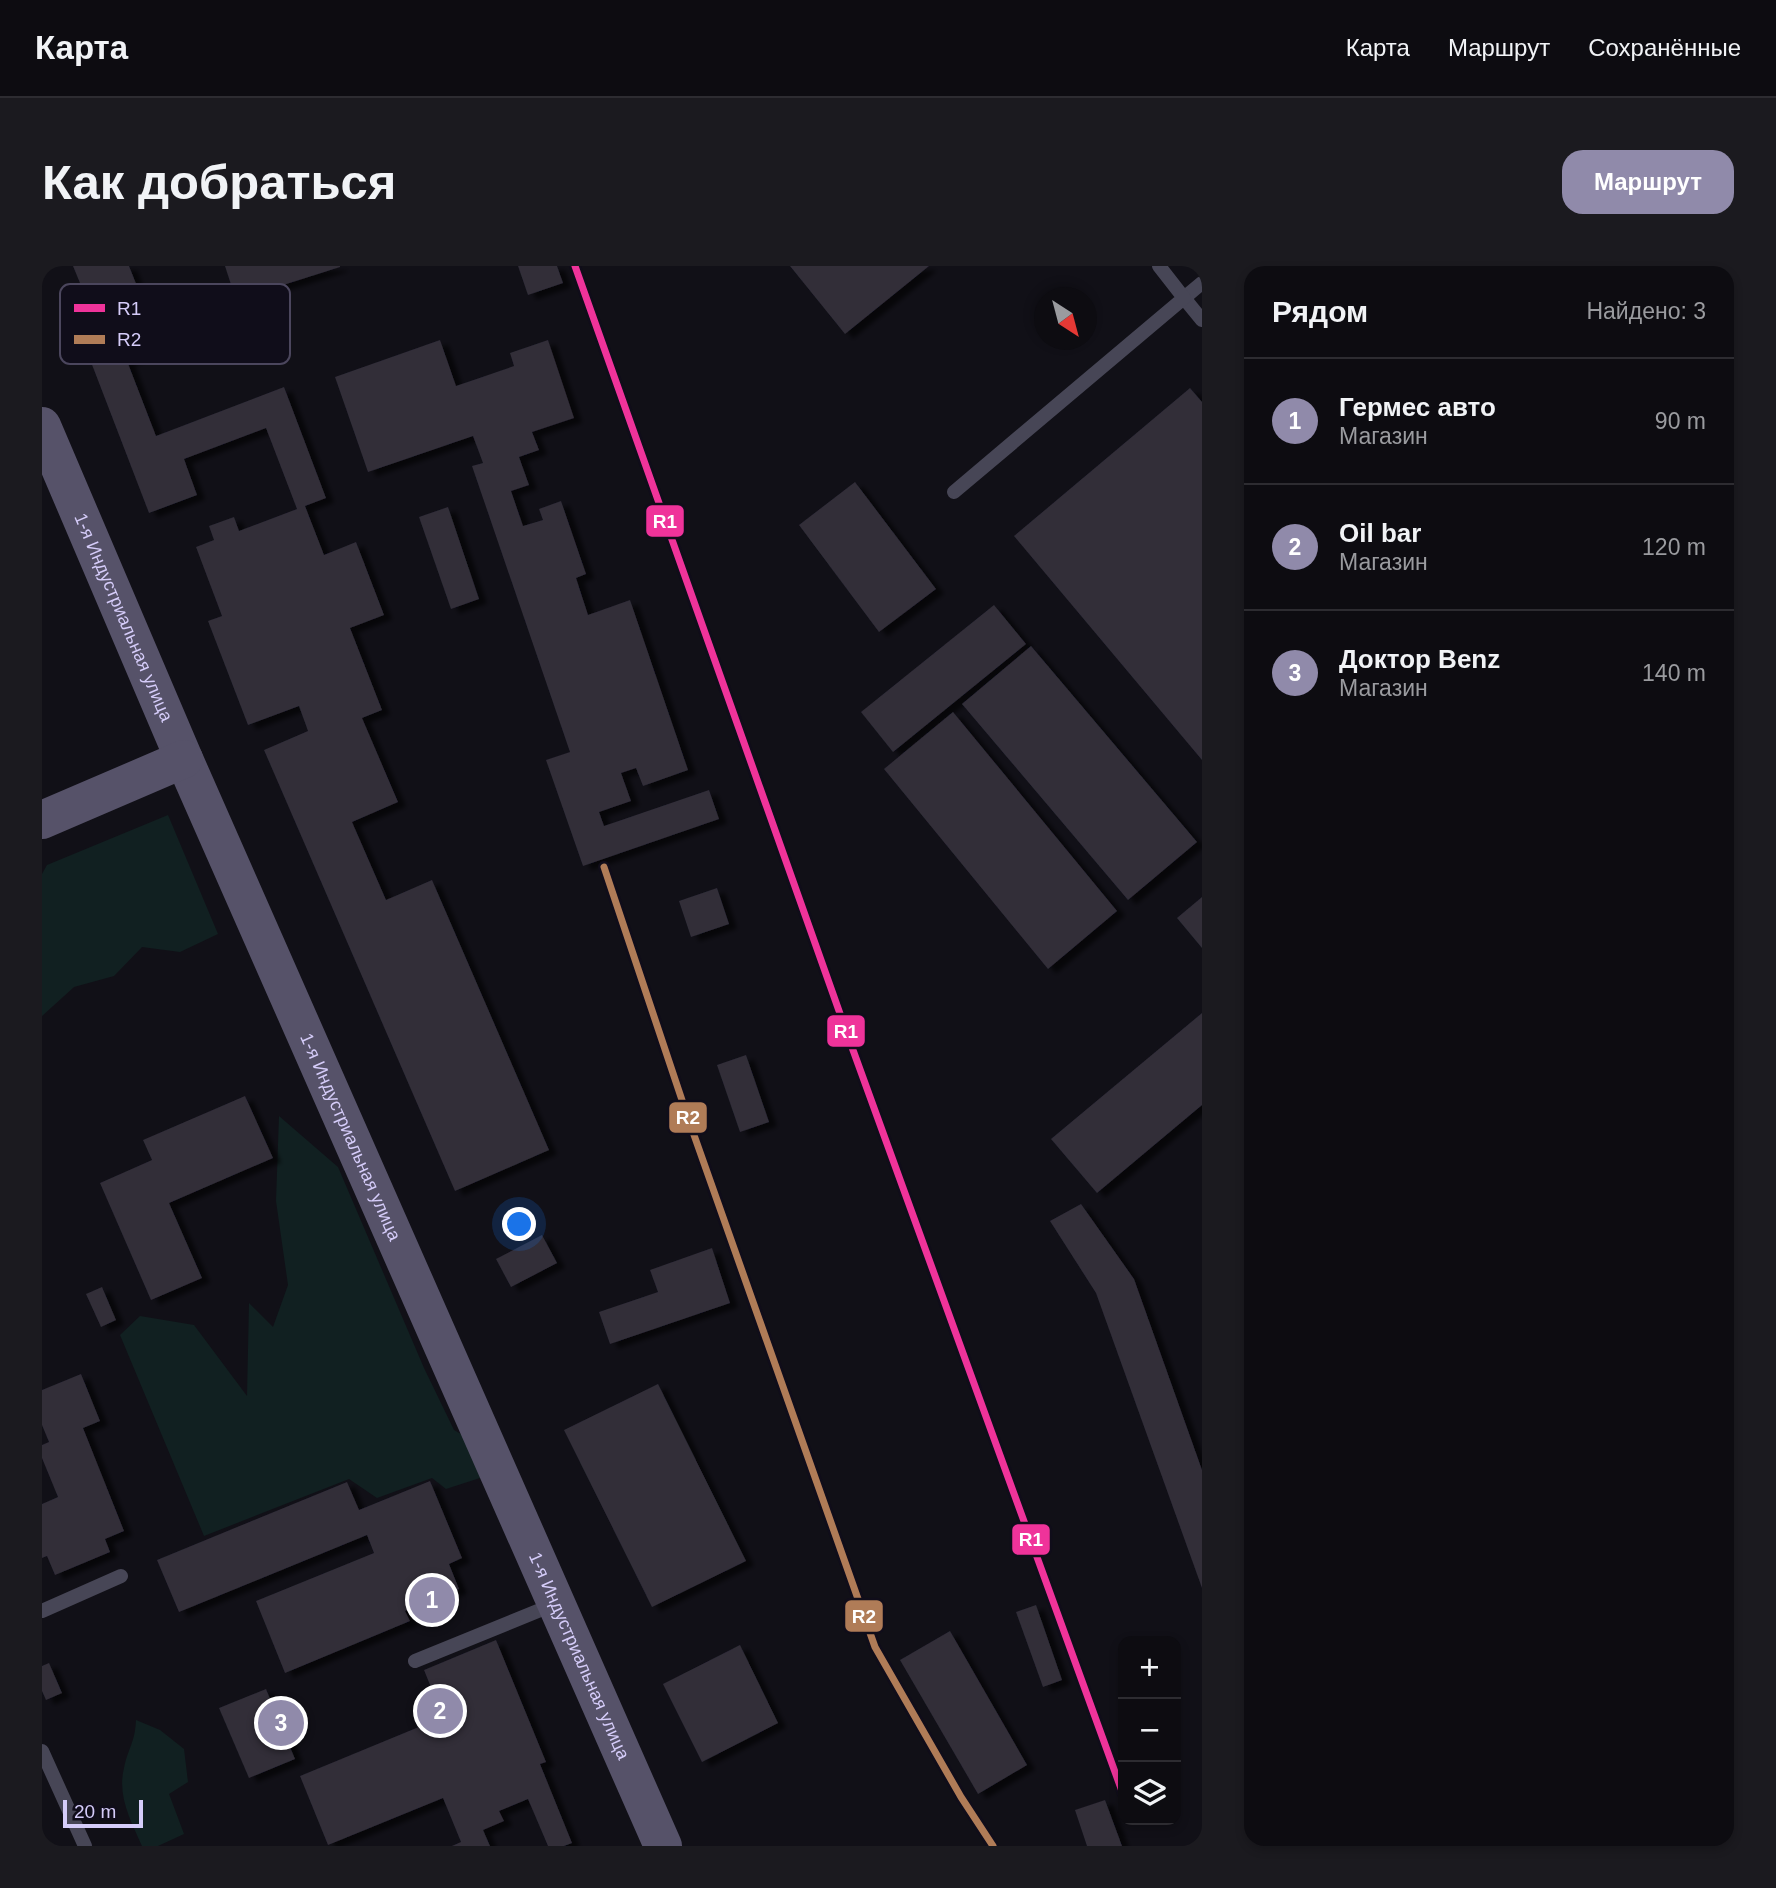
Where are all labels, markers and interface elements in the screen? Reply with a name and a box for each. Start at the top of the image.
text: Карта [35,29,128,66]
text: Карта [1346,34,1410,61]
text: Маршрут [1448,34,1550,61]
text: Сохранённые [1588,34,1741,61]
button: Маршрут [1562,150,1734,214]
text: Как добраться [42,155,396,209]
legend [60,284,290,364]
north arrow [1034,287,1097,350]
text: Рядом [1272,295,1368,328]
text: R1 [117,298,141,319]
text: Найдено: 3 [1586,298,1706,324]
text: R2 [117,329,141,350]
text: Гермес авто [1339,392,1496,422]
text: 1 [1289,408,1301,434]
text: 90 m [1655,408,1706,434]
text: Магазин [1339,423,1428,449]
line badge: R1 [645,504,685,538]
street label: 1-я Индустриальная улица [70,510,177,725]
text: R1 [653,511,678,532]
text: Oil bar [1339,518,1421,548]
text: 2 [1289,534,1301,560]
text: 120 m [1642,534,1706,560]
text: Магазин [1339,549,1428,575]
text: Доктор Benz [1339,644,1500,674]
text: 3 [1289,660,1301,686]
text: 140 m [1642,660,1706,686]
text: Магазин [1339,675,1428,701]
line badge: R1 [826,1014,866,1048]
text: R1 [834,1021,859,1042]
street label: 1-я Индустриальная улица [296,1030,405,1245]
line badge: R2 [668,1101,708,1134]
text: R2 [676,1107,700,1128]
your location [502,1207,536,1241]
line badge: R1 [1011,1523,1051,1556]
text: R1 [1019,1529,1044,1550]
street label: 1-я Индустриальная улица [525,1549,634,1763]
pin: 1 [409,1574,455,1626]
line badge: R2 [844,1599,884,1633]
text: R2 [852,1606,876,1627]
map controls [1118,1636,1181,1825]
button: + [1118,1636,1181,1699]
pin: 2 [417,1685,463,1737]
pin: 3 [258,1697,304,1749]
button: − [1118,1699,1181,1762]
button: layers [1118,1762,1181,1825]
scale bar [63,1797,144,1829]
text: 20 m [74,1801,116,1822]

